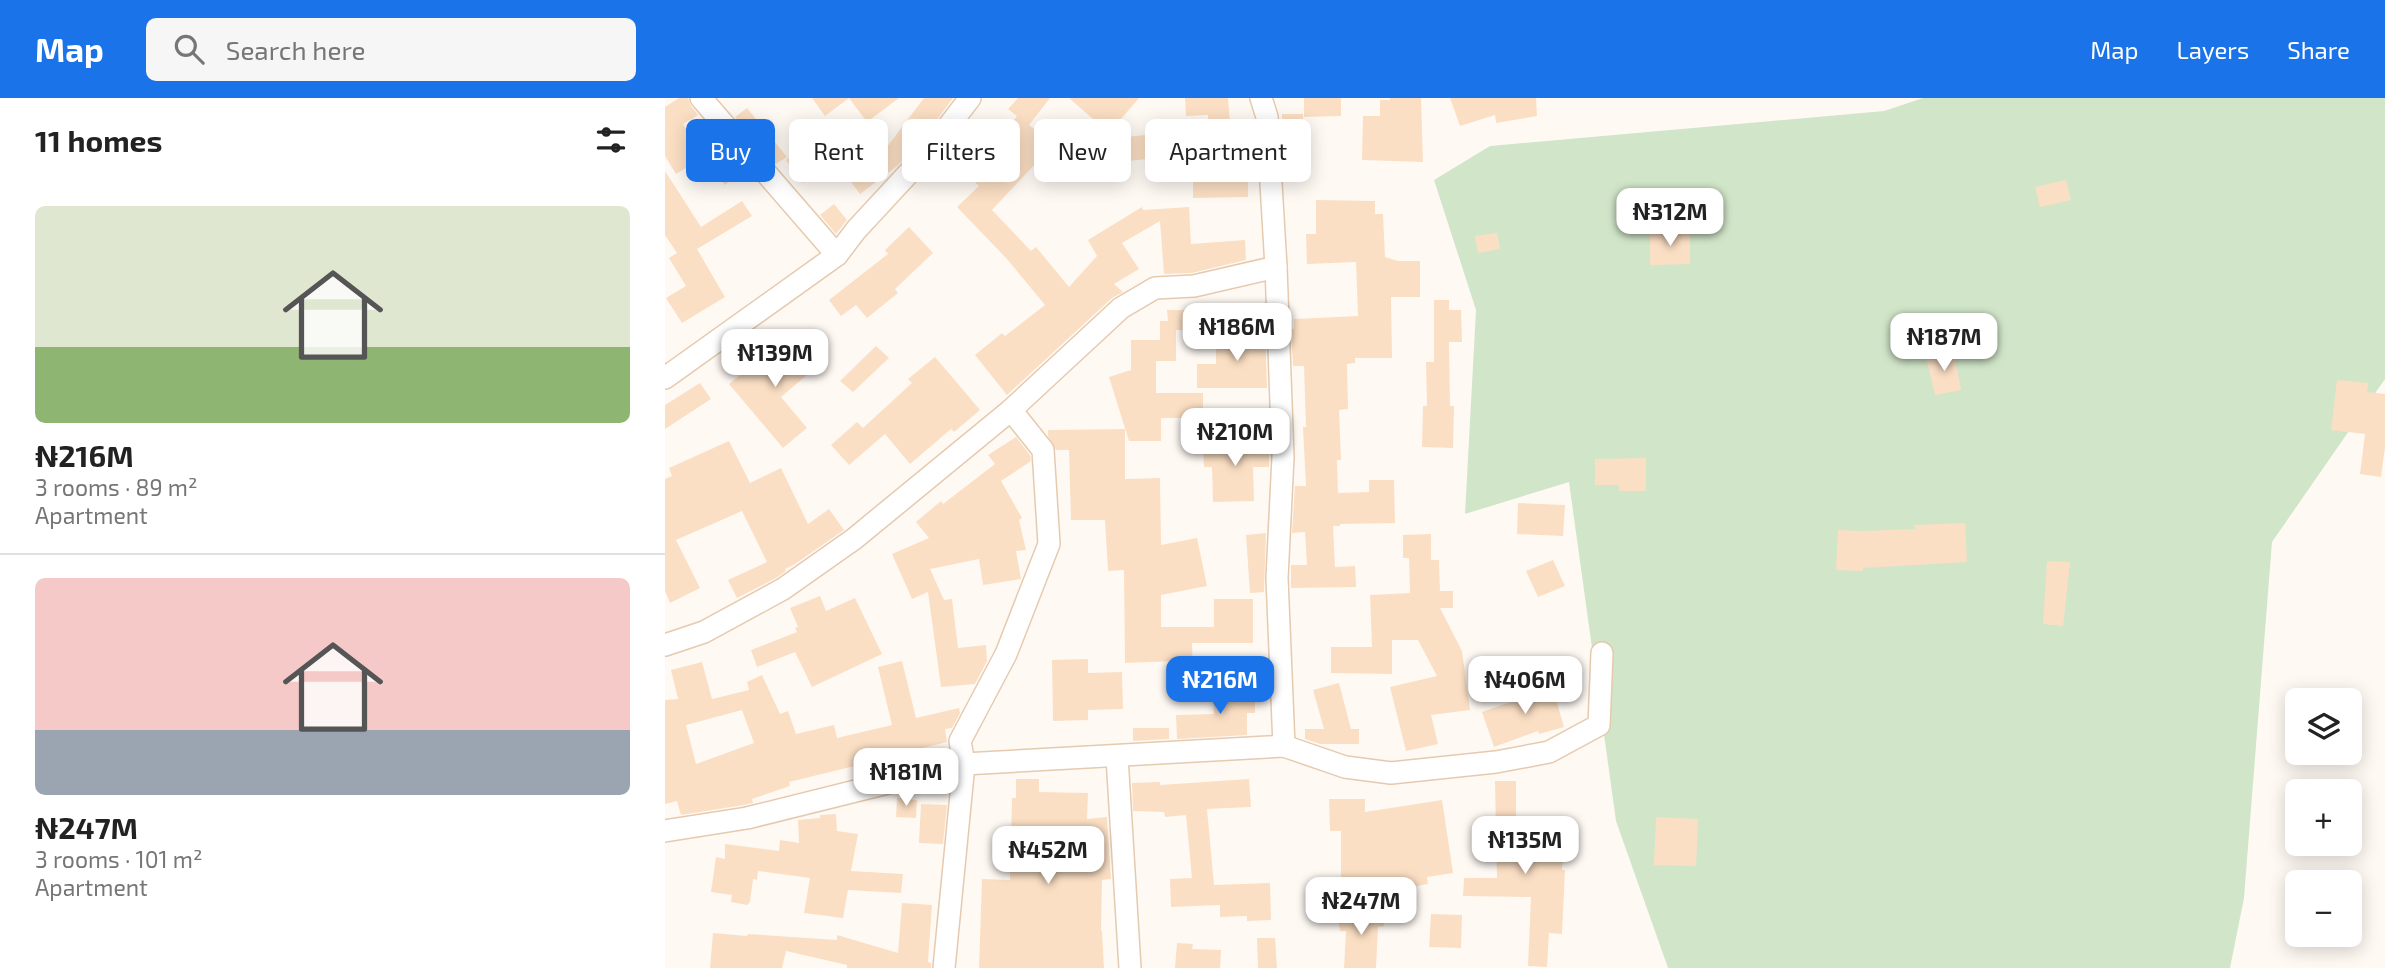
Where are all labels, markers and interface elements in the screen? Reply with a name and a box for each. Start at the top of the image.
search box [146,18,636,81]
text: Map [35,29,104,69]
icon: search [170,30,208,68]
text: Search here [226,34,365,65]
text: Map [2090,35,2138,64]
text: Layers [2176,35,2249,64]
text: Share [2287,35,2350,64]
chip: Buy [686,119,775,182]
chip: Rent [789,119,888,182]
chip: Filters [902,119,1020,182]
chip: New [1034,119,1131,182]
chip: Apartment [1145,119,1311,182]
icon: filters [592,121,630,159]
text: 11 homes [35,122,162,158]
pin: ₦312M [1621,188,1719,248]
text: ₦312M [1632,197,1708,225]
icon: home [270,252,396,378]
pin: ₦186M [1188,303,1286,363]
text: ₦186M [1199,312,1275,340]
pin: ₦187M [1895,314,1993,373]
text: ₦187M [1906,322,1982,350]
pin: ₦139M [726,330,824,389]
text: ₦139M [737,338,813,366]
pin: ₦210M [1186,408,1284,468]
text: ₦210M [1197,417,1273,445]
text: ₦216M [35,437,134,473]
text: 3 rooms · 89 m² [35,473,197,501]
text: Apartment [35,501,148,529]
icon: home [270,624,396,750]
pin: ₦216M [1171,656,1269,716]
pin: ₦406M [1476,656,1574,716]
text: ₦216M [1182,665,1258,693]
text: ₦406M [1484,665,1566,693]
map controls [2285,688,2362,947]
button: layers [2285,688,2362,765]
pin: ₦181M [857,748,955,808]
text: ₦181M [869,757,943,785]
button: + [2285,779,2362,856]
text: ₦247M [35,809,138,845]
pin: ₦135M [1476,816,1574,876]
text: ₦135M [1488,825,1562,853]
pin: ₦452M [999,826,1097,886]
text: ₦452M [1008,835,1088,863]
text: 3 rooms · 101 m² [35,845,202,873]
button: − [2285,870,2362,947]
text: Apartment [35,873,148,901]
pin: ₦247M [1312,878,1410,937]
text: ₦247M [1322,886,1400,914]

